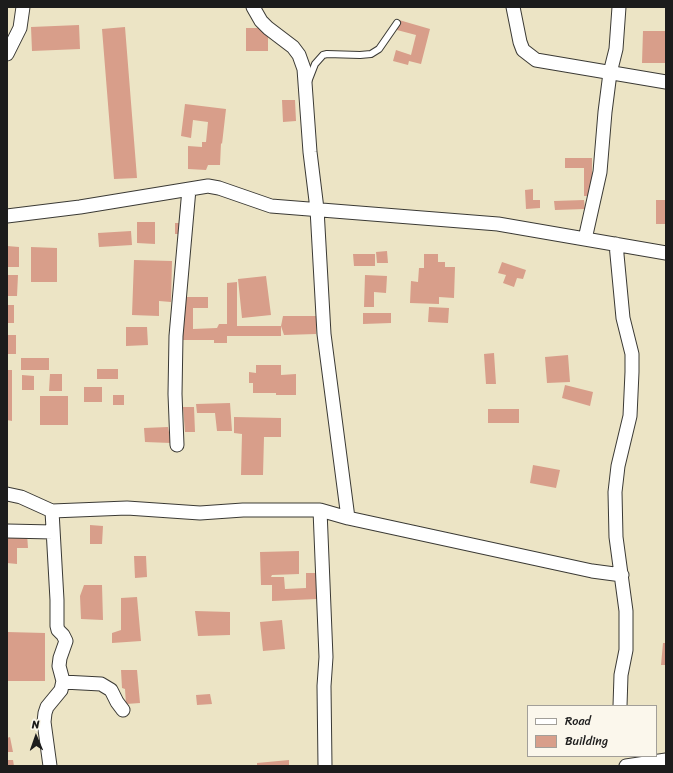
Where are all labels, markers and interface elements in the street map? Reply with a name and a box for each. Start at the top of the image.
legend [527,705,657,757]
text: Road [565,710,591,732]
text: N [31,715,40,734]
north arrow [16,717,56,757]
text: Building [565,730,608,752]

